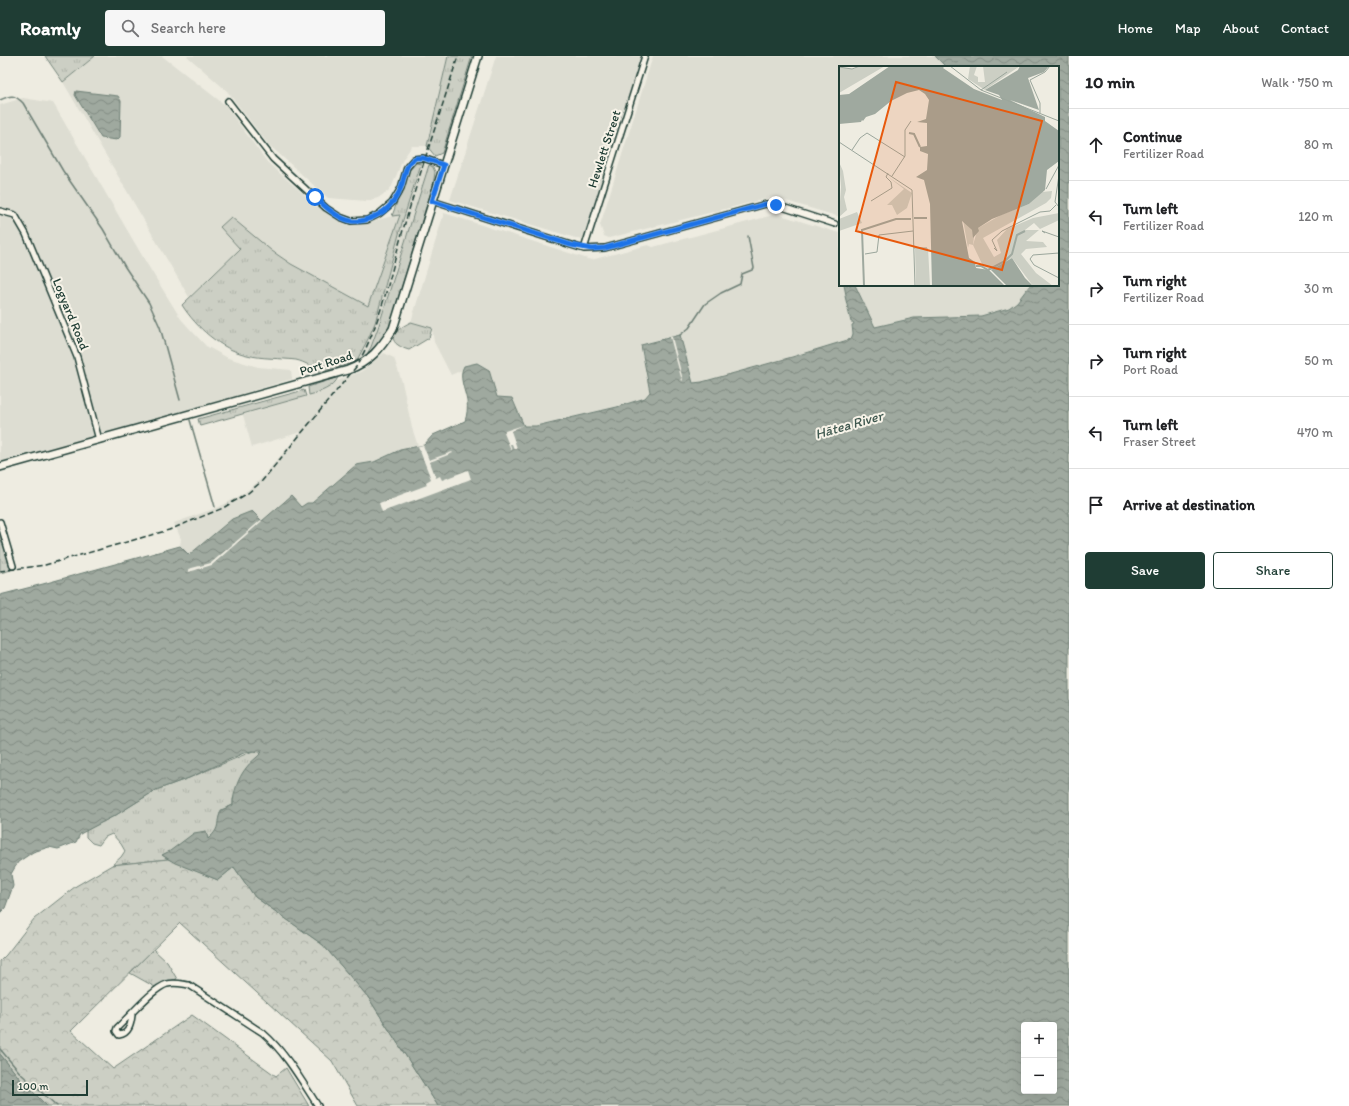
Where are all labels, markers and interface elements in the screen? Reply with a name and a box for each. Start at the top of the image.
search box [105,10,385,46]
text: Roamly [20,17,81,40]
icon: search [119,17,141,39]
text: Search here [151,19,226,37]
text: Home [1118,20,1153,37]
text: Map [1175,20,1201,37]
text: About [1223,20,1259,37]
text: Contact [1281,20,1329,37]
inset map [839,66,1059,286]
text: 10 min [1085,72,1135,92]
text: Walk · 750 m [1261,75,1333,90]
street label: Hewlett Street [584,108,624,190]
text: Continue [1123,128,1182,146]
icon: ahead [1085,134,1107,156]
text: 80 m [1304,137,1333,152]
text: Fertilizer Road [1123,146,1204,161]
route start [306,188,324,206]
route end [767,196,785,214]
text: Turn left [1123,200,1178,218]
icon: left [1085,206,1107,228]
text: 120 m [1298,209,1333,224]
text: Fertilizer Road [1123,218,1204,233]
text: Turn right [1123,272,1187,290]
street label: Logyard Road [50,276,92,352]
icon: right [1085,278,1107,300]
text: 30 m [1304,281,1333,296]
text: Fertilizer Road [1123,290,1204,305]
text: Turn right [1123,344,1187,362]
street label: Port Road [297,347,355,379]
icon: right [1085,350,1107,372]
text: 50 m [1304,353,1333,368]
text: Port Road [1123,362,1178,377]
water label: Hātea River [813,407,886,443]
text: Turn left [1123,416,1178,434]
icon: left [1085,422,1107,444]
text: 470 m [1297,425,1333,440]
text: Fraser Street [1123,434,1196,449]
icon: arrive [1085,494,1107,516]
text: Arrive at destination [1123,496,1255,514]
button: Save [1085,552,1205,589]
button: Share [1213,552,1333,589]
map controls [1021,1022,1057,1094]
button: + [1021,1022,1057,1058]
button: − [1021,1058,1057,1094]
scale bar [12,1078,88,1097]
text: 100 m [18,1080,48,1093]

